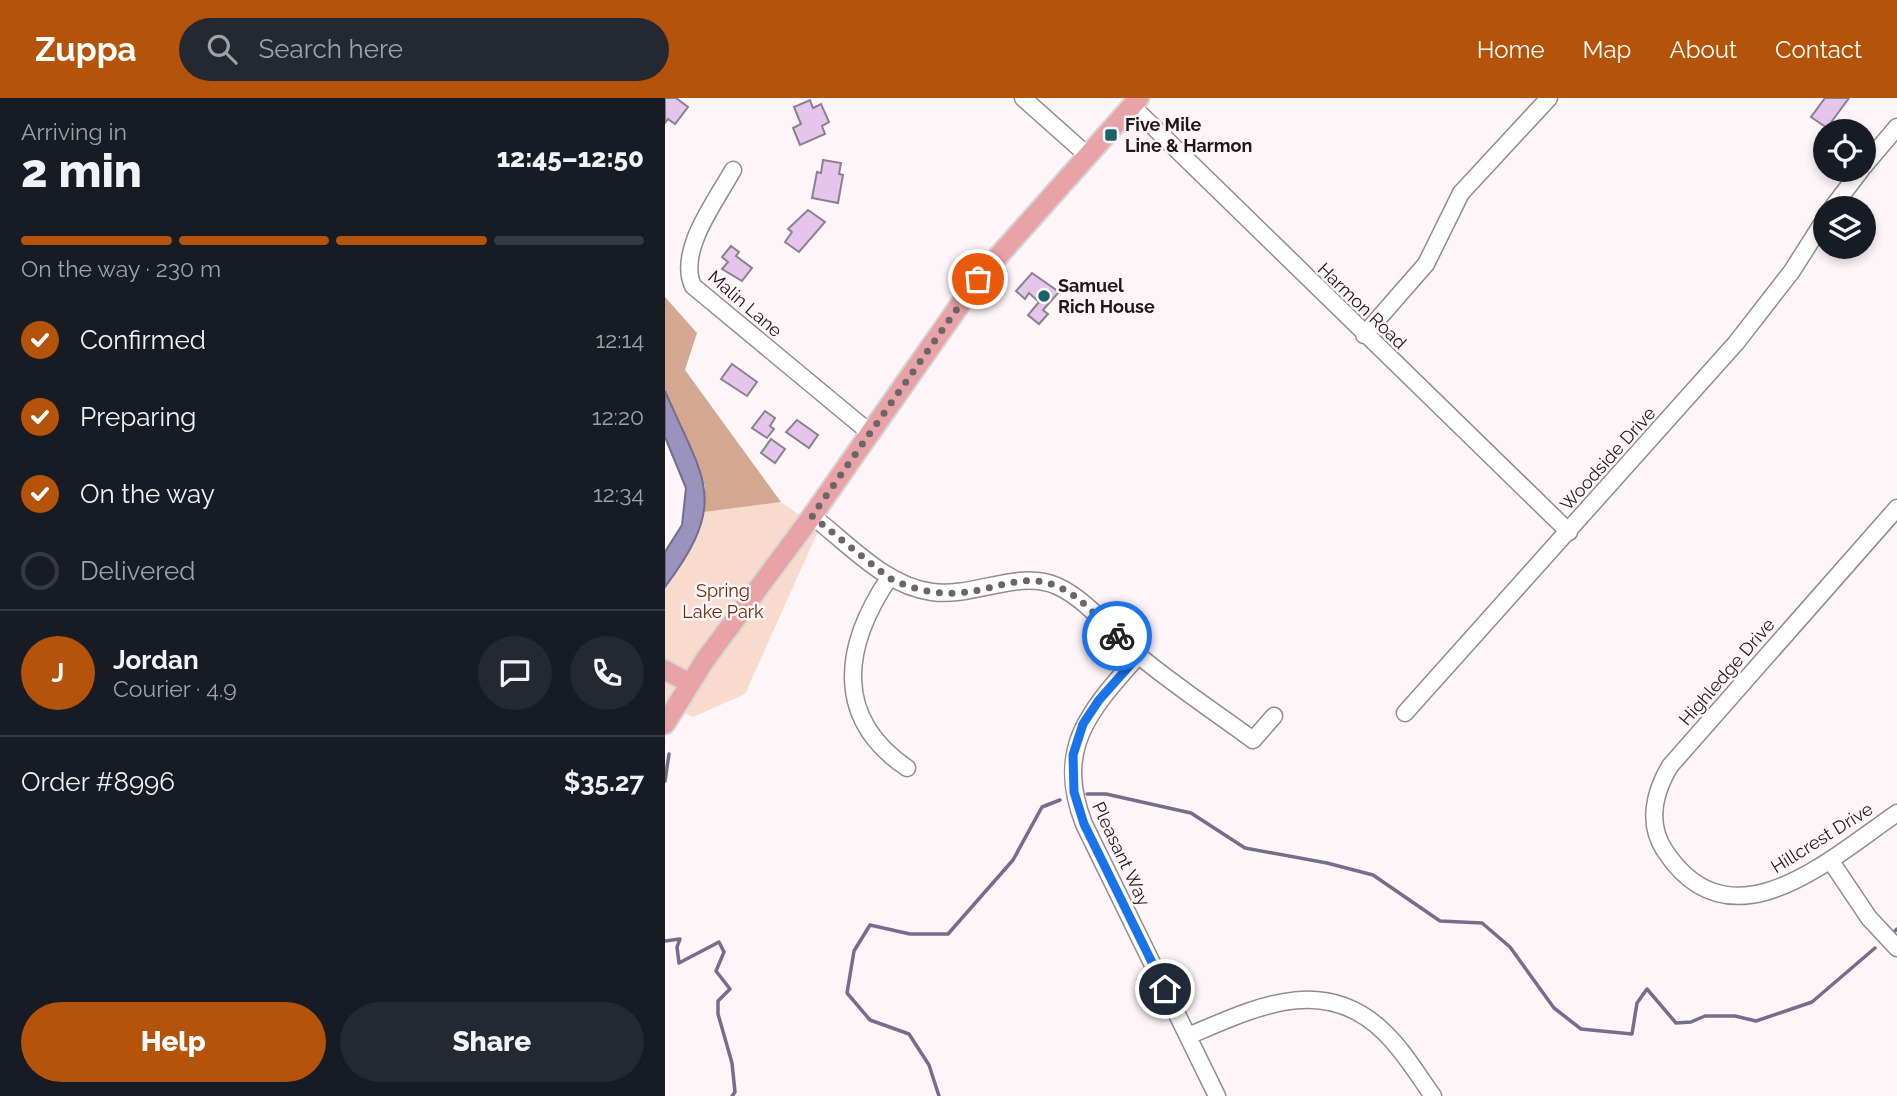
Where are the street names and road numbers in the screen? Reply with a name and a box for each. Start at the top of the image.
street label: Harmon Road [1314,258,1411,353]
street label: Malin Lane [704,266,787,342]
street label: Woodside Drive [1556,402,1660,515]
street label: Highledge Drive [1675,614,1779,729]
street label: Pleasant Way [1088,798,1155,909]
street label: Hillcrest Drive [1767,798,1877,877]

